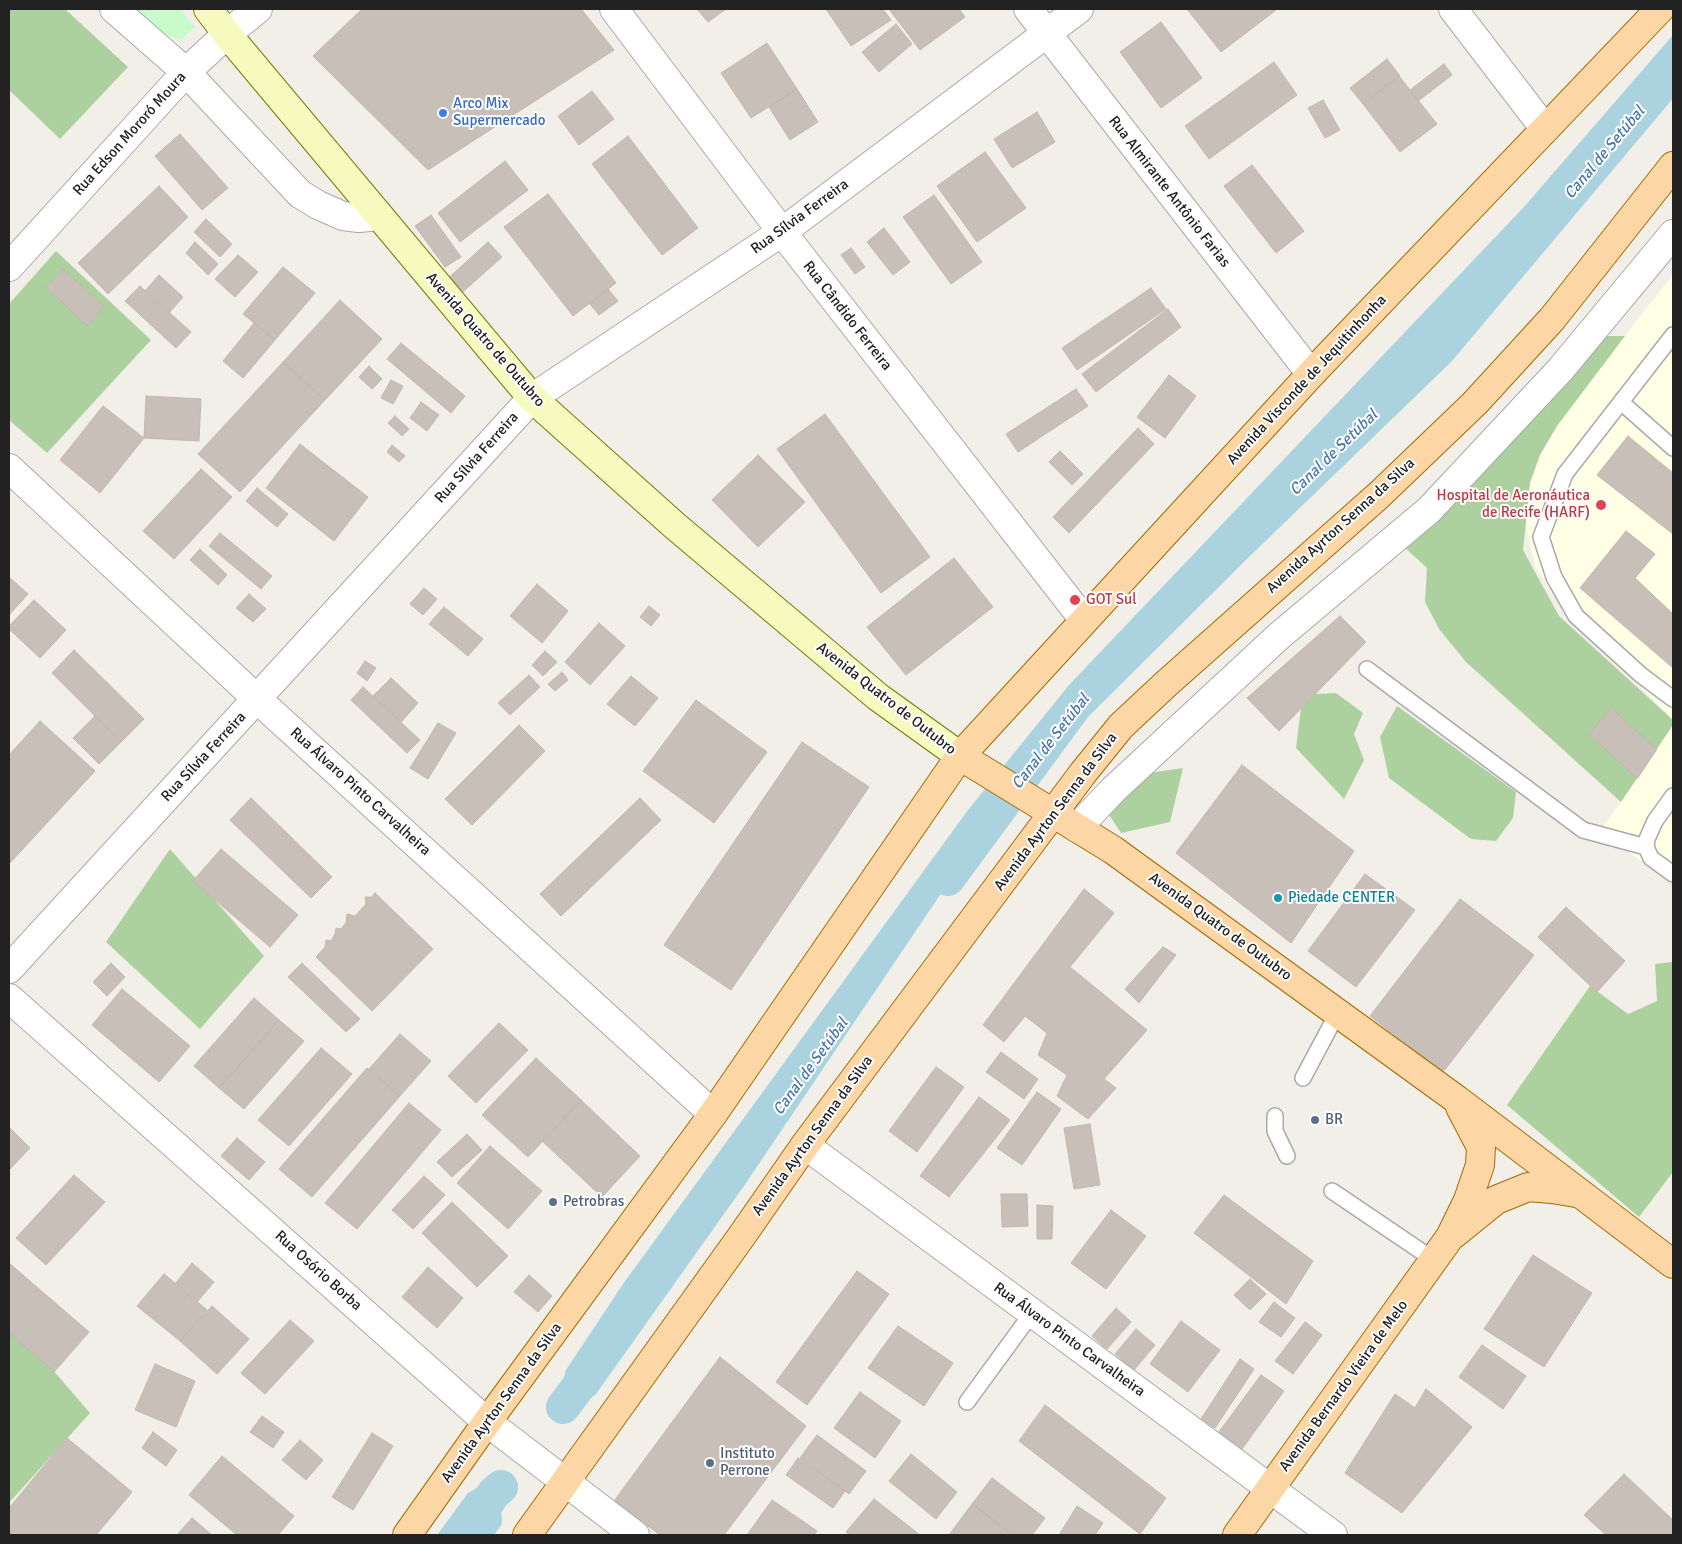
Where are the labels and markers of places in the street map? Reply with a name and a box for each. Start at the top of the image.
place label: Arco Mix Supermercado [453,95,546,130]
marker: Arco Mix Supermercado [437,107,449,119]
place label: Hospital de Aeronáutica de Recife (HARF) [1437,487,1590,522]
marker: Hospital de Aeronáutica de Recife (HARF) [1594,498,1608,512]
place label: GOT Sul [1086,591,1137,609]
marker: GOT Sul [1068,593,1082,607]
place label: Piedade CENTER [1288,889,1395,907]
marker: Piedade CENTER [1272,892,1284,904]
place label: BR [1325,1111,1343,1129]
marker: BR [1309,1114,1321,1126]
place label: Petrobras [563,1193,624,1211]
marker: Petrobras [547,1196,559,1208]
place label: Instituto Perrone [720,1445,775,1480]
marker: Instituto Perrone [704,1457,716,1469]

